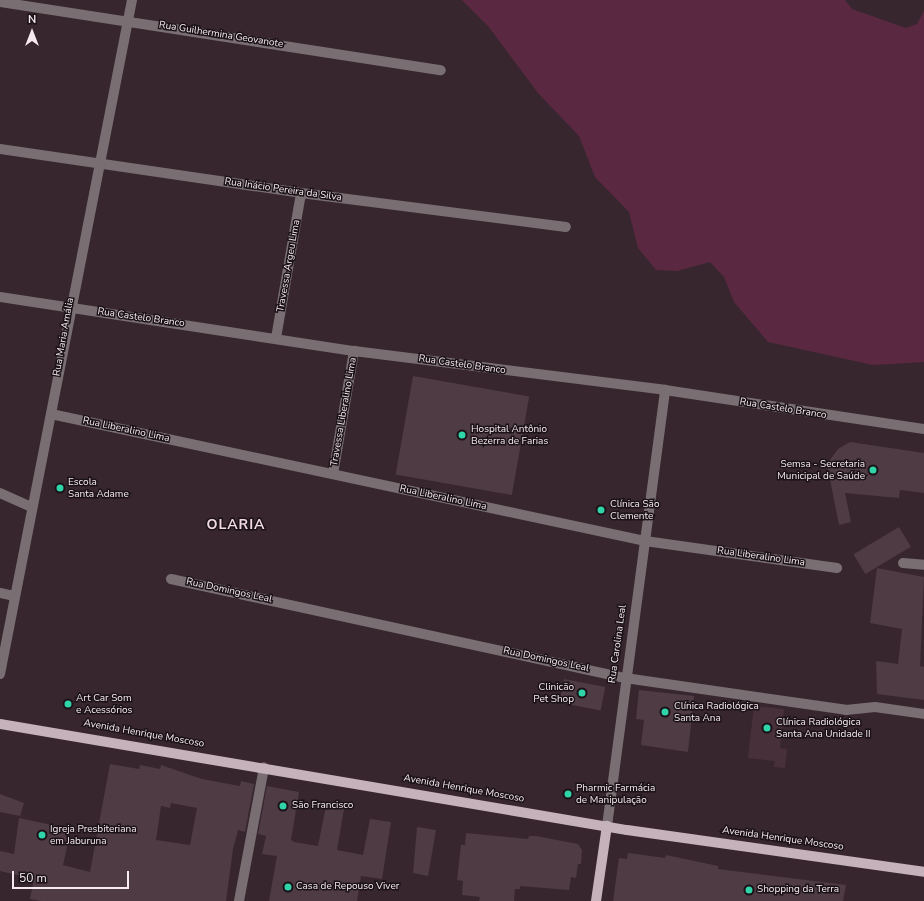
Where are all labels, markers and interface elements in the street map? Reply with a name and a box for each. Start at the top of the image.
north arrow [12,12,52,52]
text: N [28,12,36,27]
street label: Rua Guilhermina Geovanote [158,19,284,51]
street label: Rua Inácio Pereira da Silva [224,176,342,204]
street label: Travessa Argeu Lima [275,219,303,313]
street label: Rua Maria Amália [51,297,77,377]
street label: Rua Castelo Branco [97,306,185,330]
street label: Rua Castelo Branco [418,353,506,377]
street label: Travessa Liberalino Lima [329,357,359,467]
street label: Rua Castelo Branco [739,396,827,422]
street label: Rua Liberalino Lima [81,415,171,445]
place label: Hospital Antônio Bezerra de Farias [471,423,548,446]
marker: Hospital Antônio Bezerra de Farias [456,429,468,441]
place label: Semsa - Secretaria Municipal de Saúde [777,458,865,482]
marker: Semsa - Secretaria Municipal de Saúde [868,465,878,475]
place label: Escola Santa Adame [68,476,129,500]
marker: Escola Santa Adame [55,483,65,493]
street label: Rua Liberalino Lima [398,483,488,513]
place label: Clínica São Clemente [610,498,659,522]
marker: Clínica São Clemente [595,504,607,516]
district label: OLARIA [206,517,266,533]
street label: Rua Liberalino Lima [716,545,806,569]
street label: Rua Domingos Leal [185,576,273,606]
street label: Rua Carolina Leal [607,604,629,684]
street label: Rua Domingos Leal [502,645,590,675]
place label: Clinicão Pet Shop [533,681,574,704]
marker: Clinicão Pet Shop [577,688,587,698]
place label: Art Car Som e Acessórios [76,692,132,716]
marker: Art Car Som e Acessórios [63,699,73,709]
place label: Clínica Radiológica Santa Ana [674,700,759,724]
marker: Clínica Radiológica Santa Ana [659,706,671,718]
place label: Clínica Radiológica Santa Ana Unidade II [776,716,871,740]
street label: Avenida Henrique Moscoso [83,717,205,751]
marker: Clínica Radiológica Santa Ana Unidade II [761,722,773,734]
street label: Avenida Henrique Moscoso [403,772,525,806]
place label: Pharmic Farmácia de Manipulação [576,782,655,806]
marker: Pharmic Farmácia de Manipulação [563,789,573,799]
marker: São Francisco [277,800,289,812]
place label: São Francisco [292,800,353,812]
place label: Igreja Presbiteriana em Jaburuna [50,823,136,846]
street label: Avenida Henrique Moscoso [722,825,844,853]
marker: Igreja Presbiteriana em Jaburuna [37,830,47,840]
scale bar [14,863,131,889]
text: 50 m [19,870,47,886]
place label: Casa de Repouso Viver [296,881,399,893]
marker: Casa de Repouso Viver [283,882,293,892]
place label: Shopping da Terra [757,884,839,896]
marker: Shopping da Terra [744,885,754,895]

